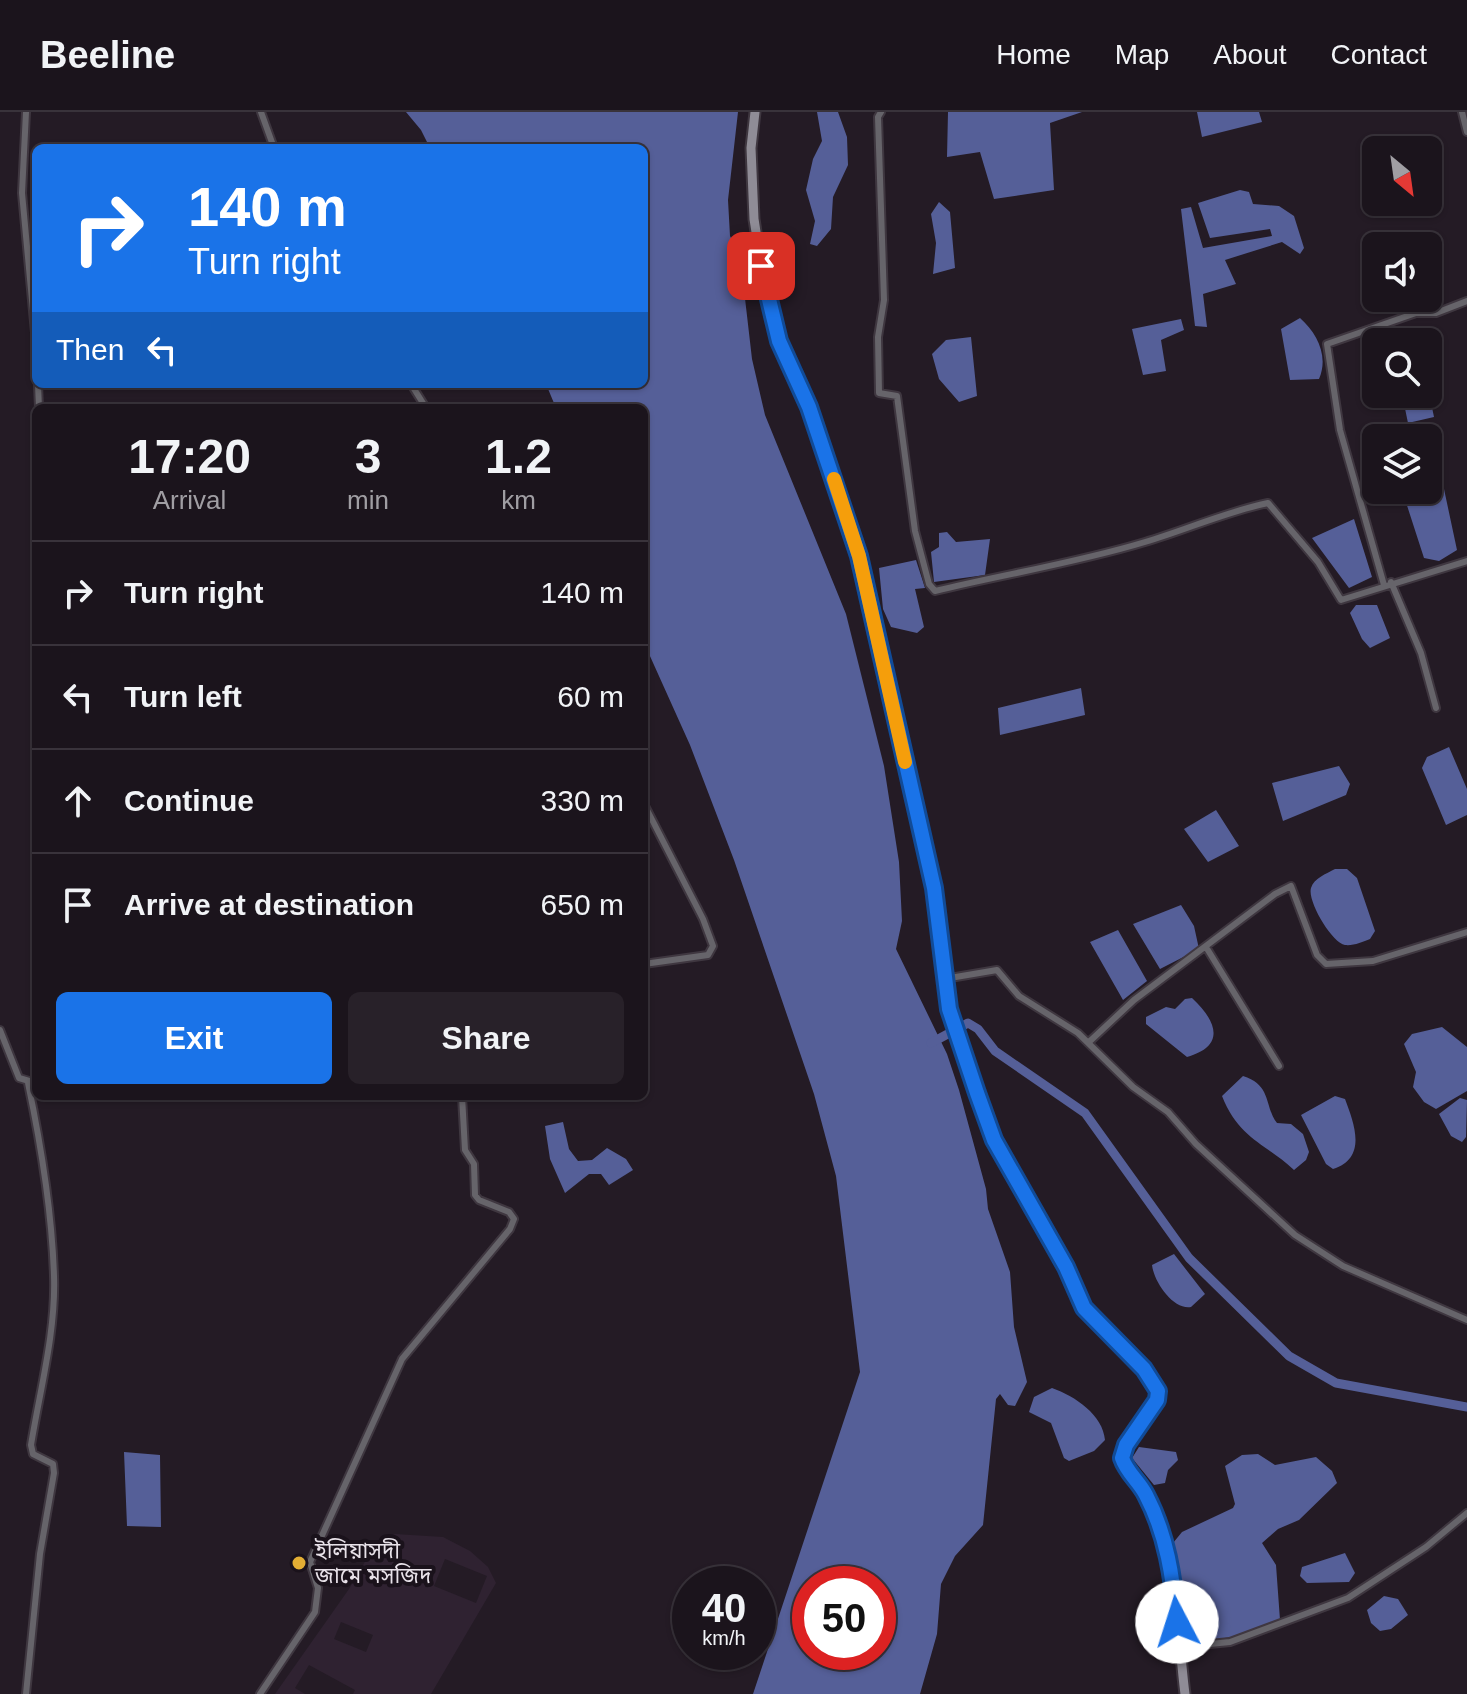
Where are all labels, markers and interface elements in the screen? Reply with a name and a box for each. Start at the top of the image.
text: Beeline [40,34,175,76]
text: Home [996,39,1071,70]
text: Map [1115,39,1169,70]
text: About [1213,39,1287,70]
text: Contact [1331,39,1427,70]
north arrow [1362,136,1442,216]
map controls [1362,136,1442,504]
text: 140 m [188,175,347,238]
icon: right [56,176,160,280]
pin [727,232,795,300]
button: sound [1362,232,1442,312]
text: Turn right [188,241,341,282]
icon: arrive [739,244,783,288]
icon: left [140,328,184,372]
button: search [1362,328,1442,408]
text: Then [56,333,124,366]
button: layers [1362,424,1442,504]
text: 17:20 [128,430,251,483]
text: 3 [355,430,381,483]
text: 1.2 [485,430,552,483]
text: Arrival [153,485,226,515]
text: min [347,485,389,515]
text: km [501,485,536,515]
icon: right [56,571,100,615]
text: Turn right [124,576,263,609]
text: 140 m [541,576,624,609]
icon: left [56,675,100,719]
text: Turn left [124,680,242,713]
text: 60 m [557,680,624,713]
icon: ahead [56,779,100,823]
text: Continue [124,784,254,817]
text: 330 m [541,784,624,817]
icon: arrive [56,883,100,927]
text: Arrive at destination [124,888,414,921]
text: 650 m [541,888,624,921]
button: Exit [56,992,332,1084]
button: Share [348,992,624,1084]
place label: ইলিয়াসদী জামে মসজিদ [314,1538,432,1588]
marker: ইলিয়াসদী জামে মসজিদ [290,1554,308,1572]
speed limit sign: 50 [792,1566,896,1670]
position arrow [1135,1580,1219,1664]
text: 40 [702,1586,746,1630]
text: km/h [702,1627,746,1649]

